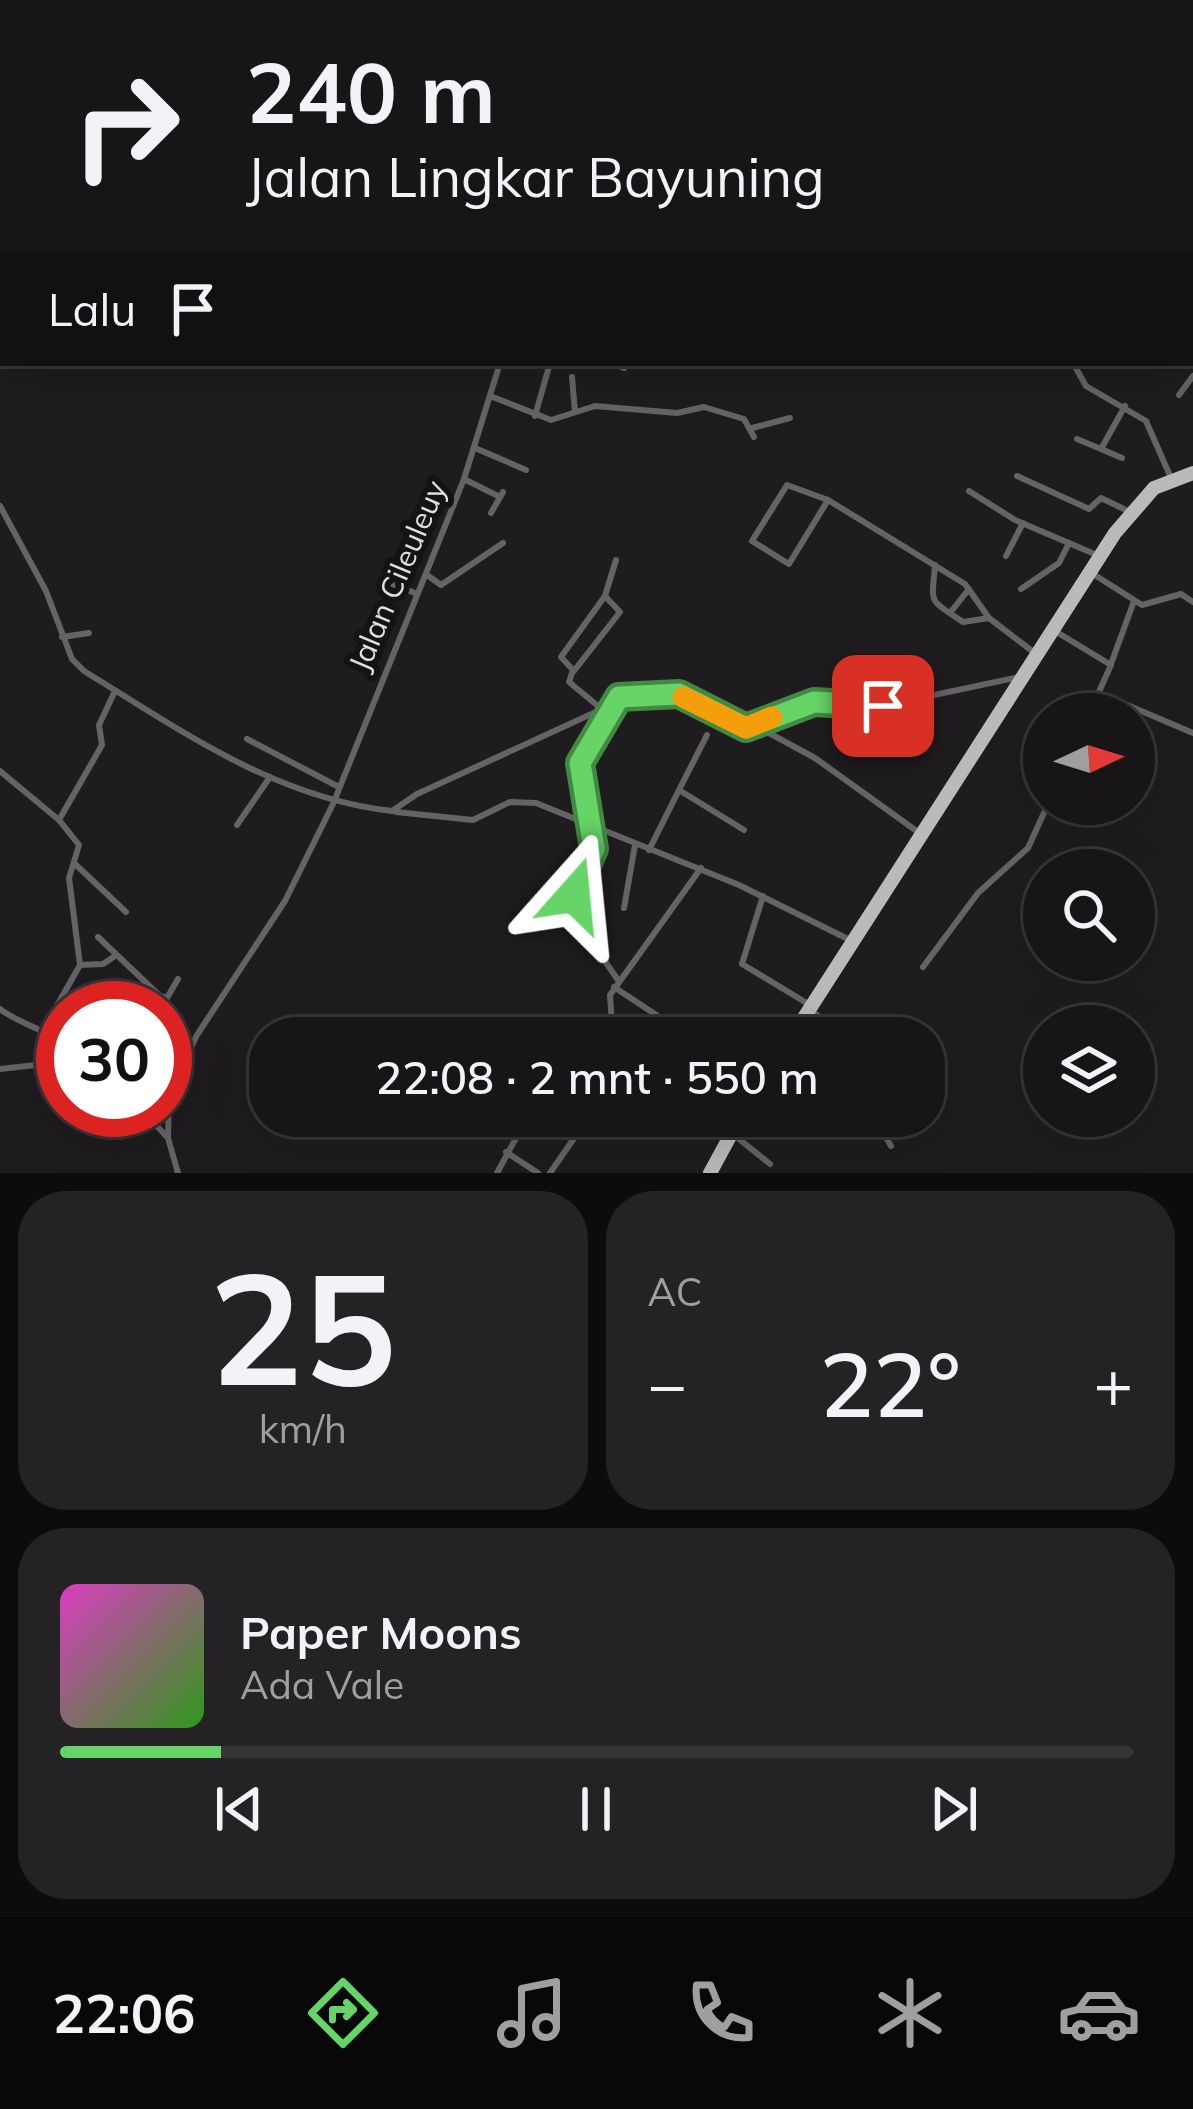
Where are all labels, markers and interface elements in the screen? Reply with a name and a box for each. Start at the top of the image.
text: 240 m [246,39,496,144]
icon: right [48,48,204,204]
text: Jalan Lingkar Bayuning [246,143,825,211]
icon: arrive [160,276,226,342]
text: Lalu [48,281,136,337]
street label: Jalan Cileuleuy [340,474,454,677]
pin [832,655,934,757]
icon: arrive [850,673,916,739]
north arrow [1023,693,1155,825]
map controls [1023,693,1155,1137]
position arrow [511,832,637,958]
button: search [1023,849,1155,981]
speed limit sign: 30 [36,981,192,1137]
button: layers [1023,1005,1155,1137]
text: 22:08 · 2 mnt · 550 m [375,1049,819,1105]
text: 25 [209,1228,396,1424]
text: AC [648,1267,702,1316]
text: 22° [819,1327,961,1440]
text: − [648,1342,687,1425]
text: + [1093,1342,1133,1425]
text: km/h [259,1404,347,1453]
text: Paper Moons [240,1604,522,1660]
text: Ada Vale [240,1660,404,1709]
icon: previous [206,1776,272,1842]
icon: pause [563,1776,629,1842]
icon: next [921,1776,987,1842]
icon: directions [301,1971,385,2055]
icon: music [490,1971,574,2055]
icon: phone [679,1971,763,2055]
icon: climate [868,1971,952,2055]
icon: car [1057,1971,1141,2055]
text: 22:06 [53,1979,196,2047]

